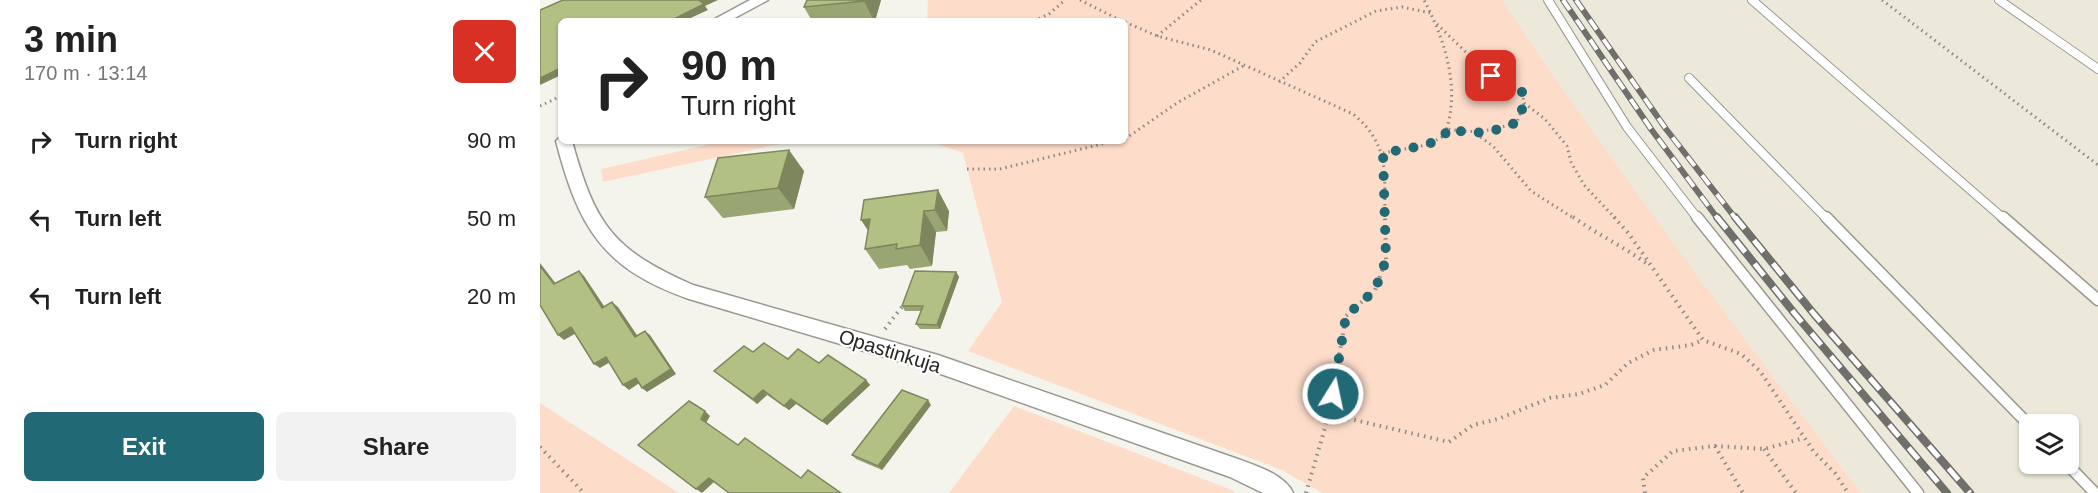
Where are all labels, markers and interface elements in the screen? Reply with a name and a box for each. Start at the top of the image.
text: 3 min [24,19,118,60]
button: close [453,20,516,83]
icon: right [582,42,660,120]
text: 90 m [681,42,777,89]
pin [1465,50,1516,101]
icon: arrive [1474,59,1507,92]
text: 170 m · 13:14 [24,62,147,84]
text: Turn right [681,91,796,121]
icon: right [24,125,57,158]
text: Turn right [75,128,177,153]
text: 90 m [467,128,516,153]
icon: left [24,203,57,236]
text: Turn left [75,206,161,231]
text: 50 m [467,206,516,231]
icon: left [24,281,57,314]
text: Turn left [75,284,161,309]
text: 20 m [467,284,516,309]
street label: Opastinkuja [836,325,945,377]
position arrow [1301,362,1365,426]
button: Exit [24,412,264,481]
button: Share [276,412,516,481]
map controls [2019,414,2079,474]
button: layers [2019,414,2079,474]

